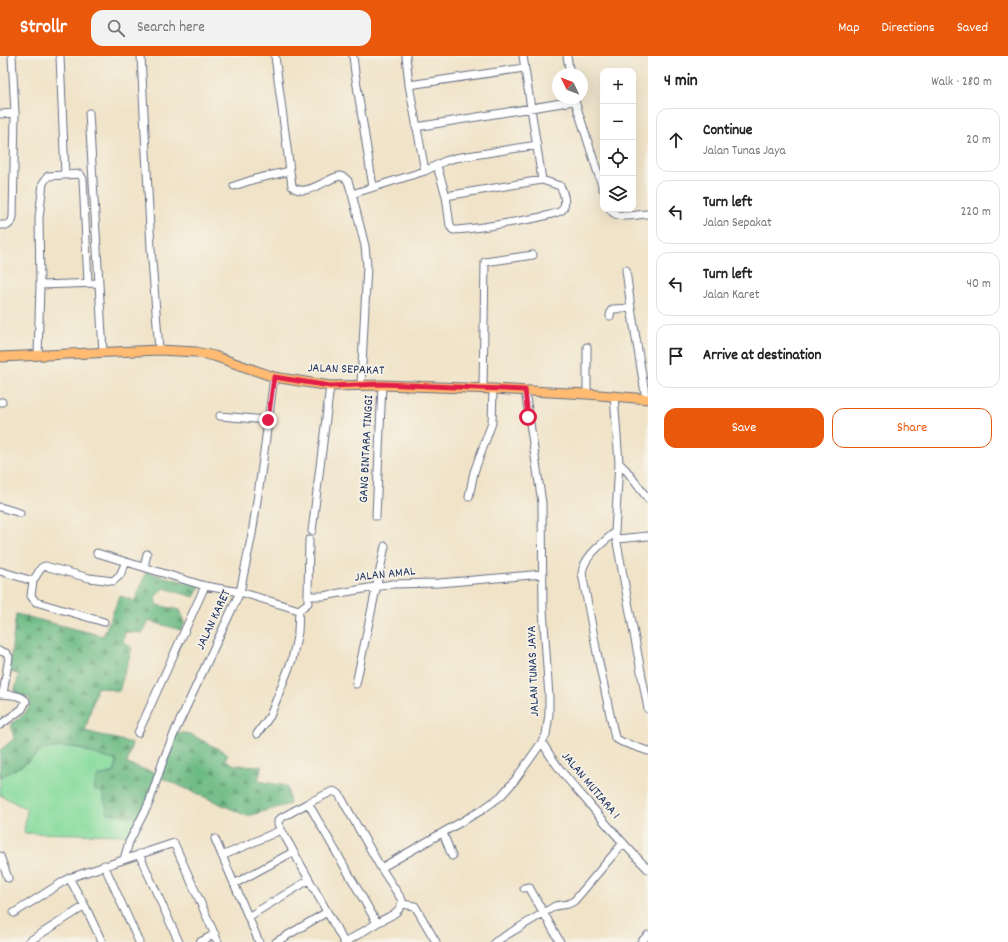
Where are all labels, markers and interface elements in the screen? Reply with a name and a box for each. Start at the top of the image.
search box [91,10,371,46]
text: Strollr [20,15,67,42]
icon: search [105,17,127,39]
text: Search here [137,17,205,39]
text: Map [838,18,860,38]
text: Directions [882,18,935,38]
text: Saved [957,18,988,38]
north arrow [552,68,588,104]
map controls [600,68,636,212]
button: + [600,68,636,104]
text: 4 min [664,70,698,94]
text: Walk · 280 m [931,73,992,92]
button: − [600,104,636,140]
text: Continue [703,120,752,142]
icon: ahead [665,129,687,151]
text: 20 m [966,131,991,150]
button: locate [600,140,636,176]
text: Jalan Tunas Jaya [703,142,786,161]
button: layers [600,176,636,212]
text: Turn left [703,192,752,214]
icon: left [665,201,687,223]
text: 220 m [961,203,991,222]
text: Jalan Sepakat [703,214,772,233]
text: Turn left [703,264,752,286]
icon: left [665,273,687,295]
text: 40 m [967,275,991,294]
text: Jalan Karet [703,286,759,305]
icon: arrive [665,345,687,367]
text: Arrive at destination [703,345,821,367]
street label: JALAN SEPAKAT [307,359,385,381]
street label: GANG BINTARA TINGGI [355,395,379,503]
route start [519,408,537,426]
button: Save [664,408,824,448]
button: Share [832,408,992,448]
route end [259,411,277,429]
street label: JALAN AMAL [354,562,417,588]
street label: JALAN KARET [192,587,236,653]
street label: JALAN TUNAS JAYA [523,625,545,717]
street label: JALAN MUTIARA 1 [556,748,624,824]

